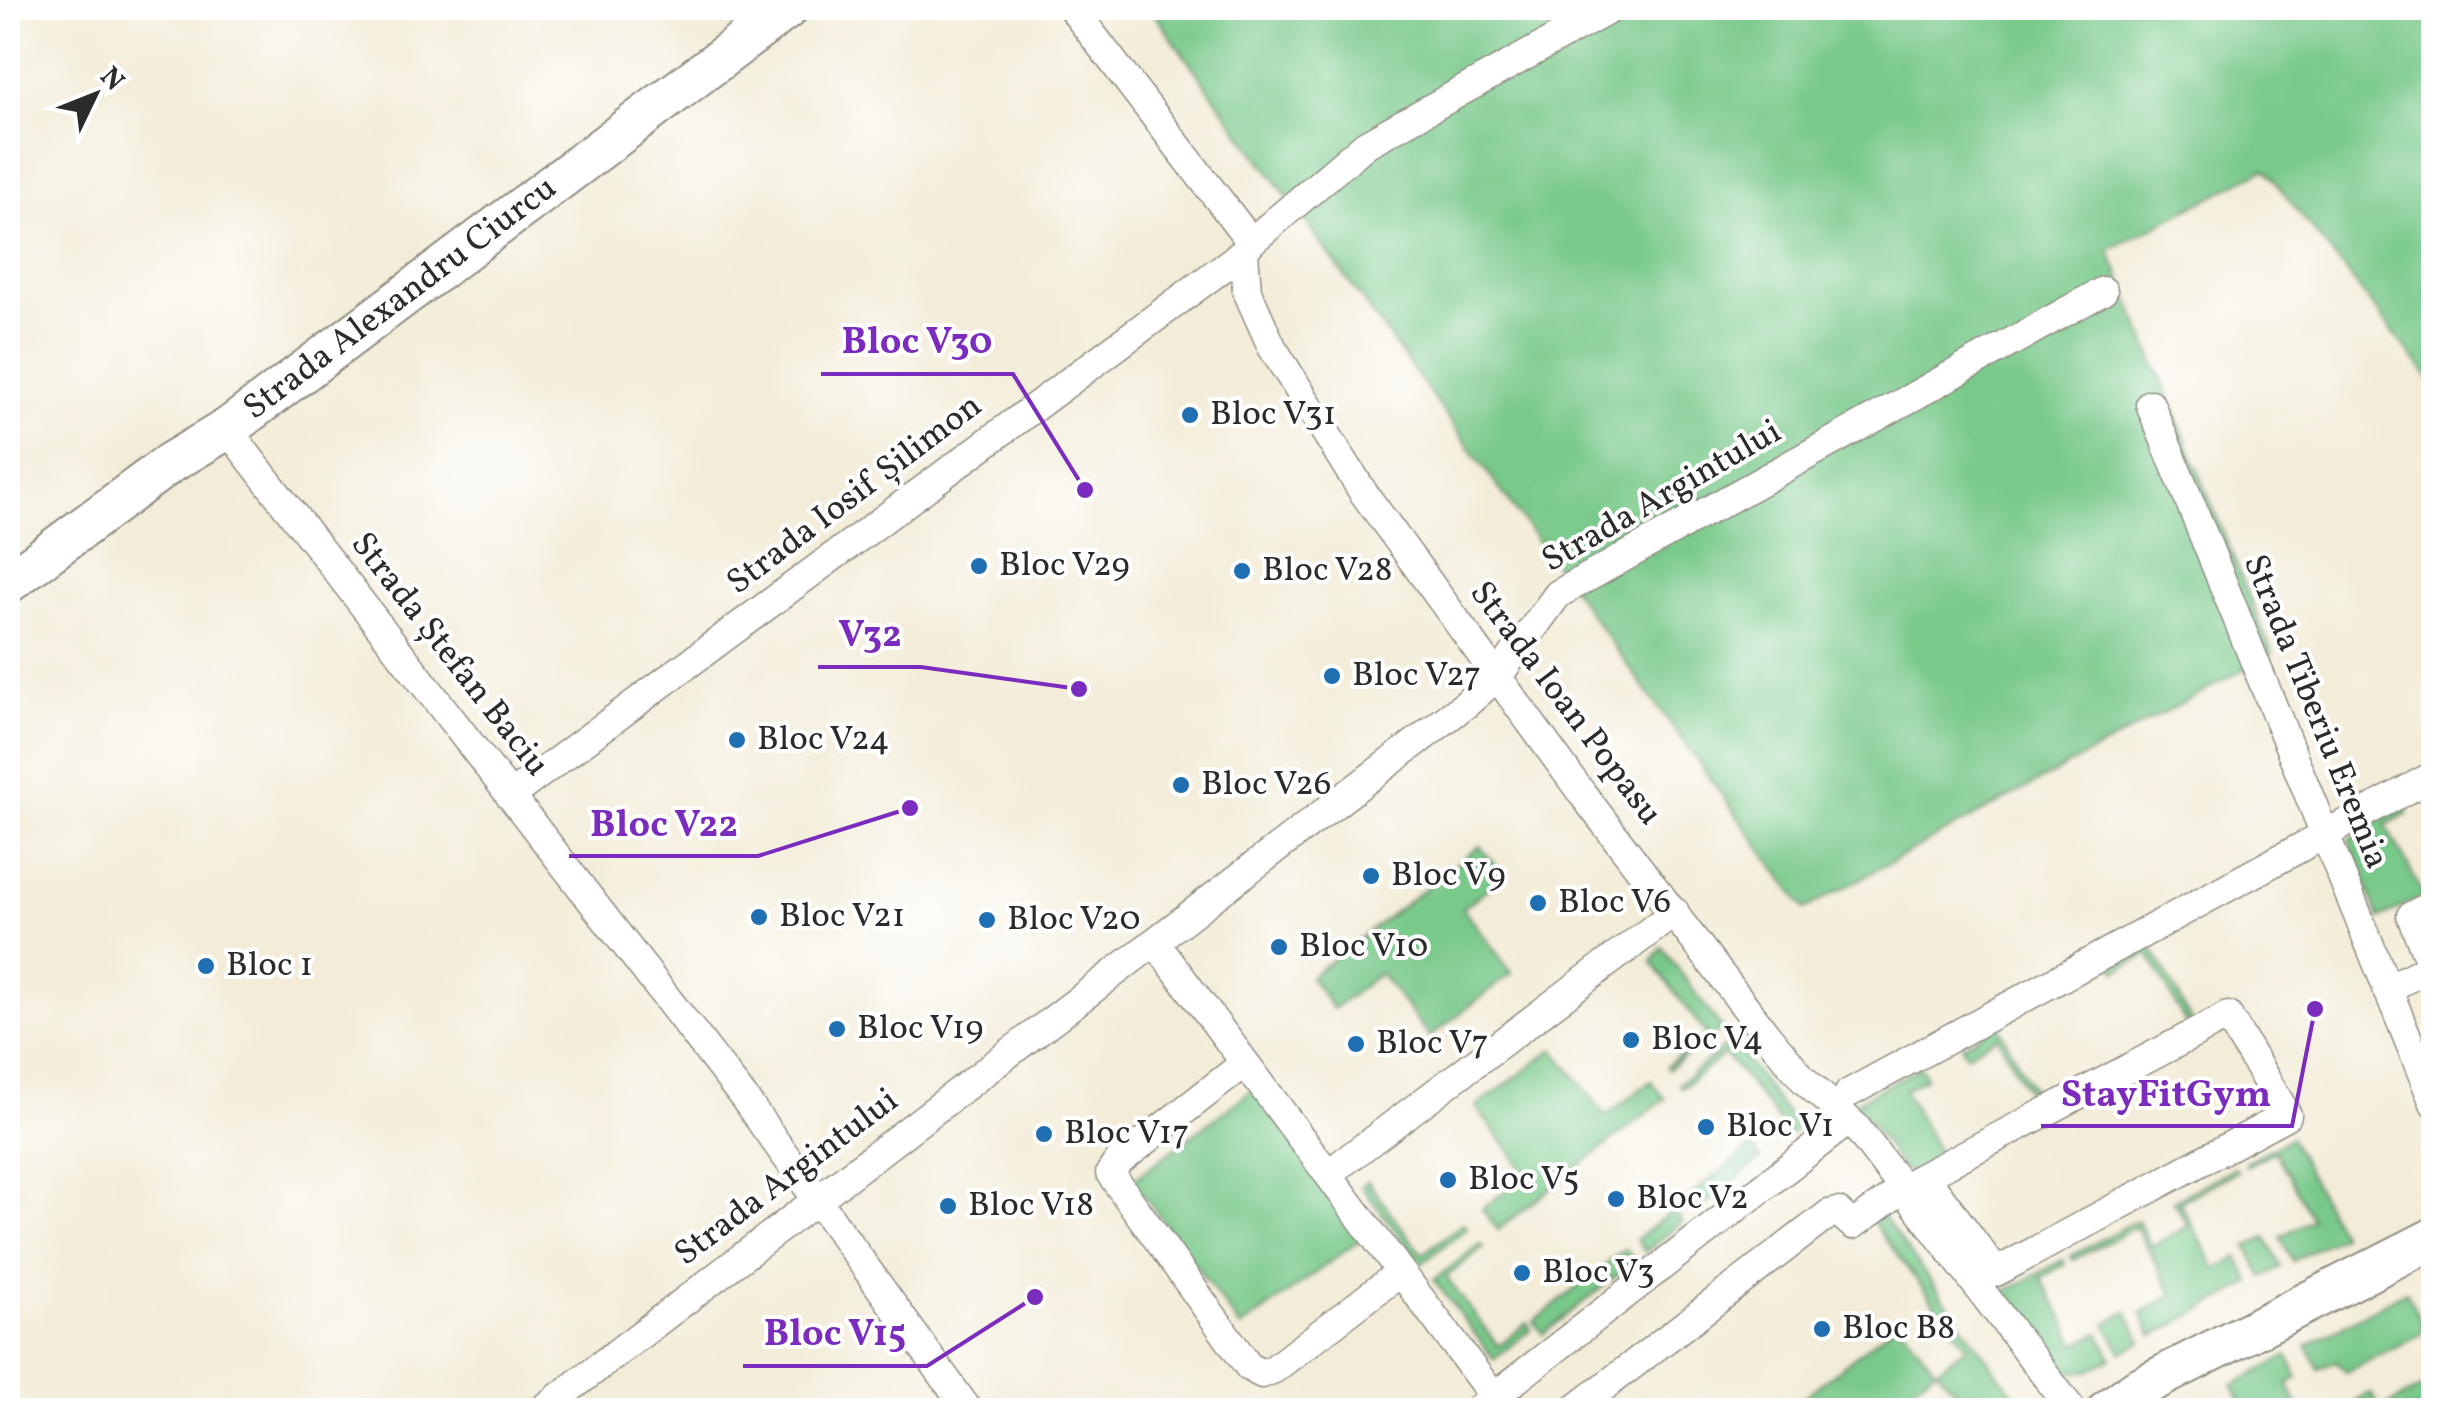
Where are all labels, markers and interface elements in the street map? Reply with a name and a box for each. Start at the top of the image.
north arrow [45,45,145,145]
text: N [90,59,133,100]
street label: Strada Alexandru Ciurcu [234,165,567,432]
callout: Bloc V30 [821,306,1013,374]
text: Bloc V30 [841,317,993,370]
street label: Strada Iosif Șilimon [717,383,993,607]
place label: Bloc V31 [1210,391,1336,439]
marker: Bloc V31 [1179,404,1201,426]
street label: Strada Argintului [1533,409,1791,585]
street label: Strada Ștefan Baciu [338,523,560,787]
place label: Bloc V29 [999,542,1130,590]
place label: Bloc V28 [1262,547,1393,595]
street label: Strada Tiberiu Eremia [2230,548,2400,876]
marker: Bloc V29 [968,555,990,577]
marker: Bloc V28 [1231,560,1253,582]
street label: Strada Ioan Popasu [1457,572,1673,836]
callout: V32 [818,599,921,667]
text: V32 [838,610,902,663]
place label: Bloc V27 [1352,652,1481,700]
marker: Bloc V27 [1321,665,1343,687]
place label: Bloc V24 [757,716,890,764]
marker: Bloc V24 [726,729,748,751]
place label: Bloc V26 [1201,761,1332,809]
marker: Bloc V26 [1170,774,1192,796]
callout: Bloc V22 [569,788,758,856]
text: Bloc V22 [590,800,738,853]
place label: Bloc V9 [1391,852,1506,900]
marker: Bloc V9 [1360,865,1382,887]
place label: Bloc V6 [1558,879,1671,927]
marker: Bloc V6 [1527,892,1549,914]
place label: Bloc V21 [779,893,905,941]
place label: Bloc V20 [1007,896,1141,944]
marker: Bloc V21 [748,906,770,928]
marker: Bloc V20 [976,909,998,931]
place label: Bloc V10 [1299,923,1428,971]
marker: Bloc V10 [1268,936,1290,958]
place label: Bloc 1 [226,942,313,990]
marker: Bloc 1 [195,955,217,977]
place label: Bloc V19 [857,1005,984,1053]
place label: Bloc V4 [1651,1016,1764,1064]
marker: Bloc V19 [826,1018,848,1040]
place label: Bloc V7 [1376,1020,1488,1068]
marker: Bloc V4 [1620,1029,1642,1051]
marker: Bloc V7 [1345,1033,1367,1055]
callout: StayFitGym [2041,1058,2292,1126]
text: StayFitGym [2061,1070,2271,1123]
street label: Strada Argintului [665,1078,909,1278]
place label: Bloc V1 [1726,1103,1834,1151]
place label: Bloc V17 [1064,1110,1189,1158]
marker: Bloc V1 [1695,1116,1717,1138]
marker: Bloc V17 [1033,1123,1055,1145]
place label: Bloc V5 [1468,1156,1580,1204]
marker: Bloc V5 [1437,1169,1459,1191]
place label: Bloc V2 [1636,1175,1749,1223]
place label: Bloc V18 [968,1182,1094,1230]
marker: Bloc V2 [1605,1188,1627,1210]
marker: Bloc V18 [937,1195,959,1217]
place label: Bloc V3 [1542,1249,1655,1297]
marker: Bloc V3 [1511,1262,1533,1284]
callout: Bloc V15 [743,1298,927,1366]
place label: Bloc B8 [1842,1305,1955,1353]
text: Bloc V15 [764,1309,906,1362]
marker: Bloc B8 [1811,1318,1833,1340]

